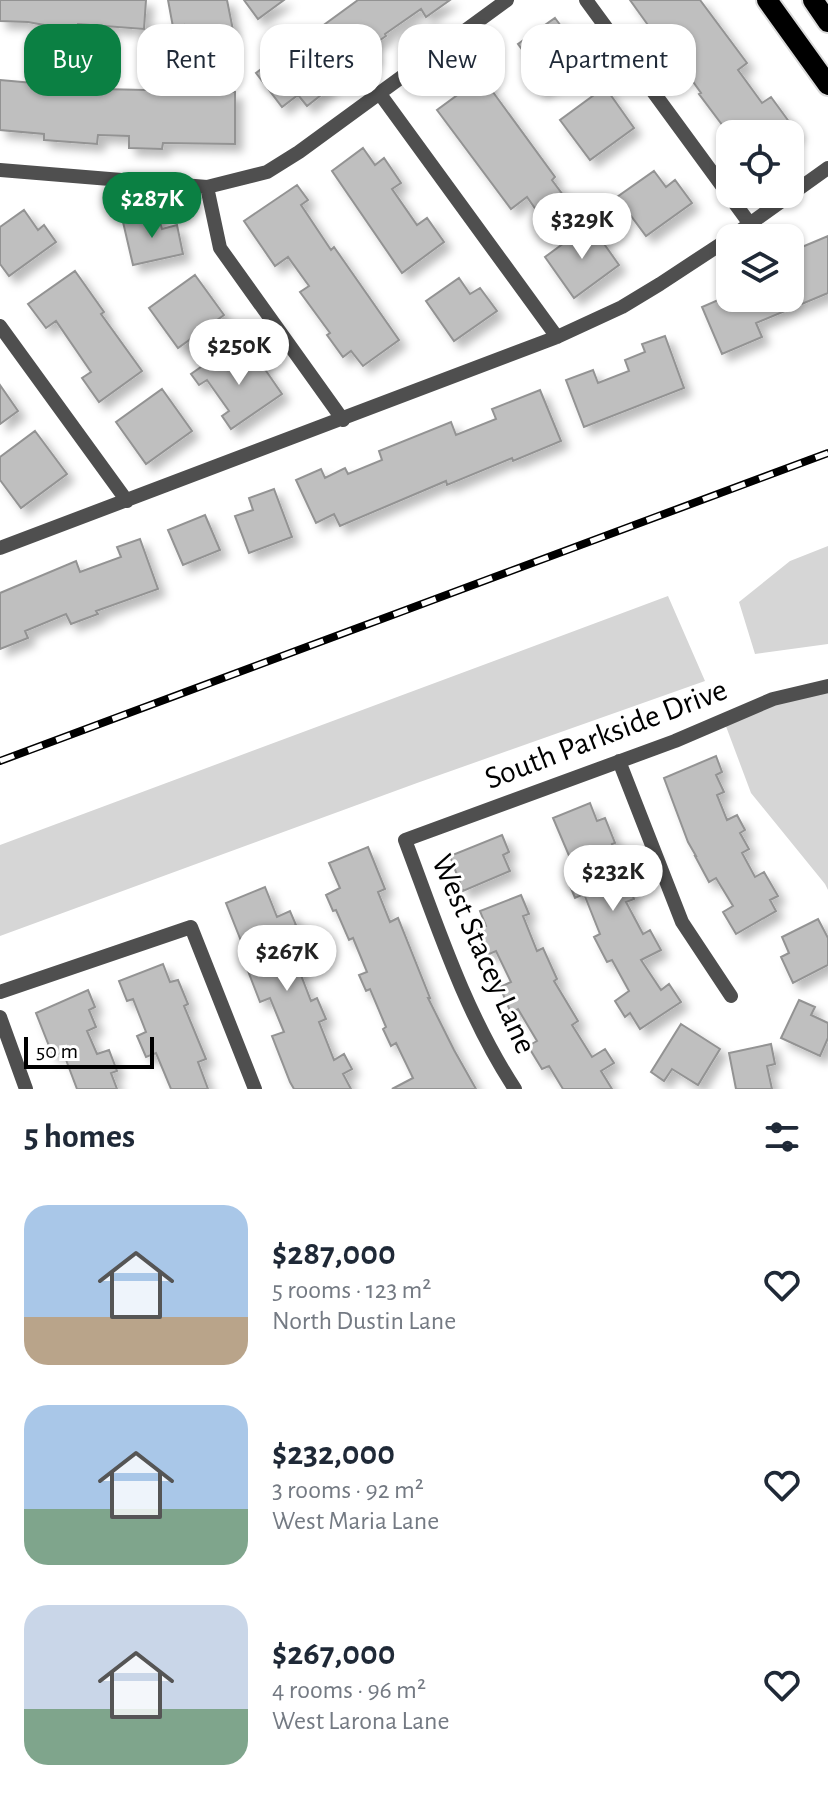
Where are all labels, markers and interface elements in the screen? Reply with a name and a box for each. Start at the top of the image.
chip: Buy [24,24,121,96]
chip: Rent [137,24,244,96]
chip: Filters [260,24,382,96]
chip: New [398,24,505,96]
chip: Apartment [521,24,696,96]
map controls [716,120,804,312]
button: locate [716,120,804,208]
pin: $287K [96,172,208,240]
text: $287K [120,185,184,211]
pin: $329K [526,193,638,261]
text: $329K [551,206,613,232]
button: layers [716,224,804,312]
pin: $250K [183,319,295,387]
text: $250K [207,332,271,358]
street label: South Parkside Drive [480,673,732,795]
pin: $232K [557,845,669,913]
street label: West Stacey Lane [426,850,542,1058]
text: $232K [582,858,644,884]
pin: $267K [231,925,343,993]
text: $267K [256,938,318,964]
scale bar [24,1033,154,1069]
text: 50 m [36,1040,78,1062]
icon: filters [760,1115,804,1159]
text: 5 homes [24,1120,135,1154]
icon: home [88,1237,184,1333]
text: $287,000 [272,1237,396,1271]
icon: heart [760,1263,804,1307]
text: 5 rooms · 123 m² [272,1277,431,1303]
text: North Dustin Lane [272,1308,456,1334]
icon: home [88,1437,184,1533]
text: $232,000 [272,1437,395,1471]
icon: heart [760,1463,804,1507]
text: 3 rooms · 92 m² [272,1477,424,1503]
text: West Maria Lane [272,1508,439,1534]
icon: home [88,1637,184,1733]
text: $267,000 [272,1637,395,1671]
icon: heart [760,1663,804,1707]
text: 4 rooms · 96 m² [272,1677,426,1703]
text: West Larona Lane [272,1708,449,1734]

